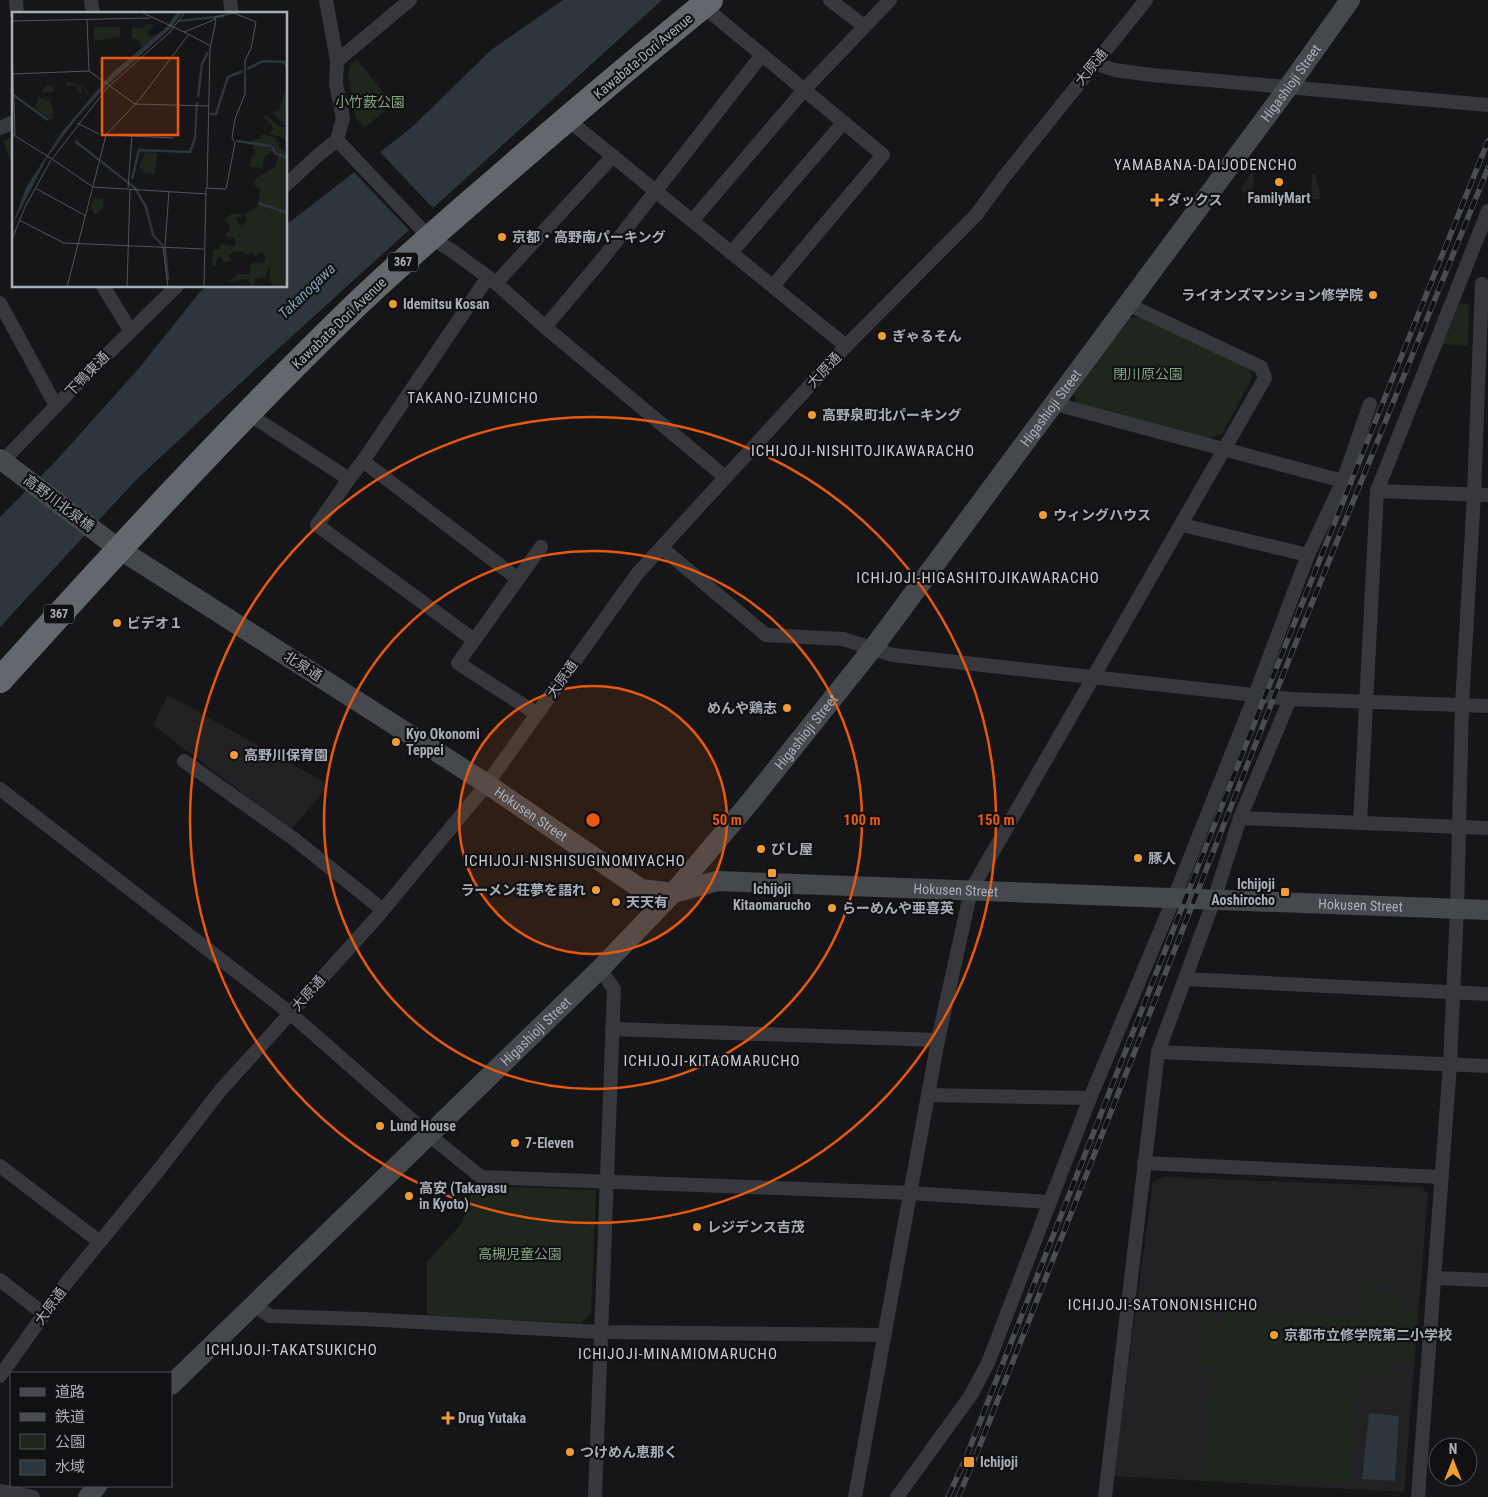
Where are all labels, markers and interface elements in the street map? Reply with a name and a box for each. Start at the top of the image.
street label: Kawabata-Dori Avenue [590,10,696,102]
inset map [12,12,288,288]
street label: Higashioji Street [1257,41,1324,125]
street label: 大原通 [1072,46,1110,88]
park label: 小竹薮公園 [335,94,405,110]
district label: YAMABANA-DAIJODENCHO [1114,156,1298,174]
marker: FamilyMart [1273,176,1285,188]
place label: FamilyMart [1247,190,1311,206]
place label: ダックス [1167,192,1223,208]
marker: ダックス [1151,194,1163,206]
place label: 京都・高野南パーキング [512,229,666,245]
marker: 京都・高野南パーキング [496,231,508,243]
road number: 367 [388,252,418,272]
water label: Takanogawa [275,259,339,323]
street label: Kawabata-Dori Avenue [289,274,390,372]
place label: ライオンズマンション修学院 [1181,287,1363,303]
marker: ライオンズマンション修学院 [1367,289,1379,301]
place label: Idemitsu Kosan [403,296,490,312]
marker: Idemitsu Kosan [387,298,399,310]
place label: ぎゃるそん [892,328,962,344]
marker: ぎゃるそん [876,330,888,342]
street label: 下鴨東通 [62,348,112,400]
street label: 大原通 [804,349,844,391]
street label: Higashioji Street [1017,366,1084,449]
park label: 閉川原公園 [1113,366,1183,382]
district label: TAKANO-IZUMICHO [407,389,539,407]
place label: 高野泉町北パーキング [822,407,962,423]
marker: 高野泉町北パーキング [806,409,818,421]
district label: ICHIJOJI-NISHITOJIKAWARACHO [751,442,975,460]
street label: 高野川北泉橋 [21,471,97,535]
place label: ウィングハウス [1053,507,1151,523]
marker: ウィングハウス [1037,509,1049,521]
district label: ICHIJOJI-HIGASHITOJIKAWARACHO [856,569,1100,587]
road number: 367 [44,604,74,624]
place label: ビデオ１ [127,615,183,631]
marker: ビデオ１ [111,617,123,629]
street label: 北泉通 [281,648,325,684]
street label: 大原通 [543,657,581,701]
street label: Higashioji Street [771,691,841,772]
place label: めんや鶏志 [707,700,777,716]
marker: めんや鶏志 [781,702,793,714]
place label: Kyo Okonomi Teppei [406,726,480,758]
marker: Kyo Okonomi Teppei [390,736,402,748]
place label: 高野川保育園 [244,747,328,763]
marker: 高野川保育園 [228,749,240,761]
street label: Hokusen Street [491,784,570,844]
centre of rings [584,811,602,829]
text: 50 m [712,811,742,829]
text: 100 m [843,811,881,829]
text: 150 m [977,811,1015,829]
place label: びし屋 [771,841,813,857]
marker: びし屋 [755,843,767,855]
place label: 豚人 [1148,850,1176,866]
district label: ICHIJOJI-NISHISUGINOMIYACHO [464,852,686,870]
marker: 豚人 [1132,852,1144,864]
marker: Ichijoji Kitaomarucho [766,867,778,879]
place label: Ichijoji Aoshirocho [1211,876,1275,908]
street label: Hokusen Street [913,880,998,900]
place label: Ichijoji Kitaomarucho [733,881,811,913]
place label: ラーメン荘夢を語れ [461,882,586,898]
marker: ラーメン荘夢を語れ [590,884,602,896]
marker: Ichijoji Aoshirocho [1279,886,1291,898]
place label: 天天有 [626,894,668,910]
marker: 天天有 [610,896,622,908]
street label: Hokusen Street [1318,896,1403,915]
place label: らーめんや亜喜英 [842,900,954,916]
marker: らーめんや亜喜英 [826,902,838,914]
street label: 大原通 [288,972,328,1014]
street label: Higashioji Street [497,994,574,1069]
district label: ICHIJOJI-KITAOMARUCHO [623,1052,801,1070]
place label: Lund House [390,1118,456,1134]
marker: Lund House [374,1120,386,1132]
place label: 7-Eleven [525,1135,574,1151]
marker: 7-Eleven [509,1137,521,1149]
place label: 高安 (Takayasu in Kyoto) [419,1180,507,1213]
marker: 高安 (Takayasu in Kyoto) [403,1190,415,1202]
place label: レジデンス吉茂 [707,1219,805,1235]
marker: レジデンス吉茂 [691,1221,703,1233]
park label: 高槻児童公園 [478,1246,562,1262]
street label: 大原通 [31,1284,69,1328]
district label: ICHIJOJI-SATONONISHICHO [1068,1296,1258,1314]
place label: 京都市立修学院第二小学校 [1284,1327,1452,1343]
marker: 京都市立修学院第二小学校 [1268,1329,1280,1341]
district label: ICHIJOJI-TAKATSUKICHO [206,1341,378,1359]
district label: ICHIJOJI-MINAMIOMARUCHO [578,1345,778,1363]
legend [10,1372,172,1487]
text: 道路 [55,1383,85,1401]
text: 鉄道 [55,1408,85,1426]
place label: Drug Yutaka [458,1410,526,1426]
marker: Drug Yutaka [442,1412,454,1424]
text: 公園 [55,1433,85,1451]
north arrow [1428,1437,1478,1487]
text: N [1449,1441,1457,1457]
place label: つけめん恵那く [580,1444,678,1460]
marker: つけめん恵那く [564,1446,576,1458]
place label: Ichijoji [980,1454,1018,1470]
marker: Ichijoji [962,1455,976,1469]
text: 水域 [55,1458,85,1476]

